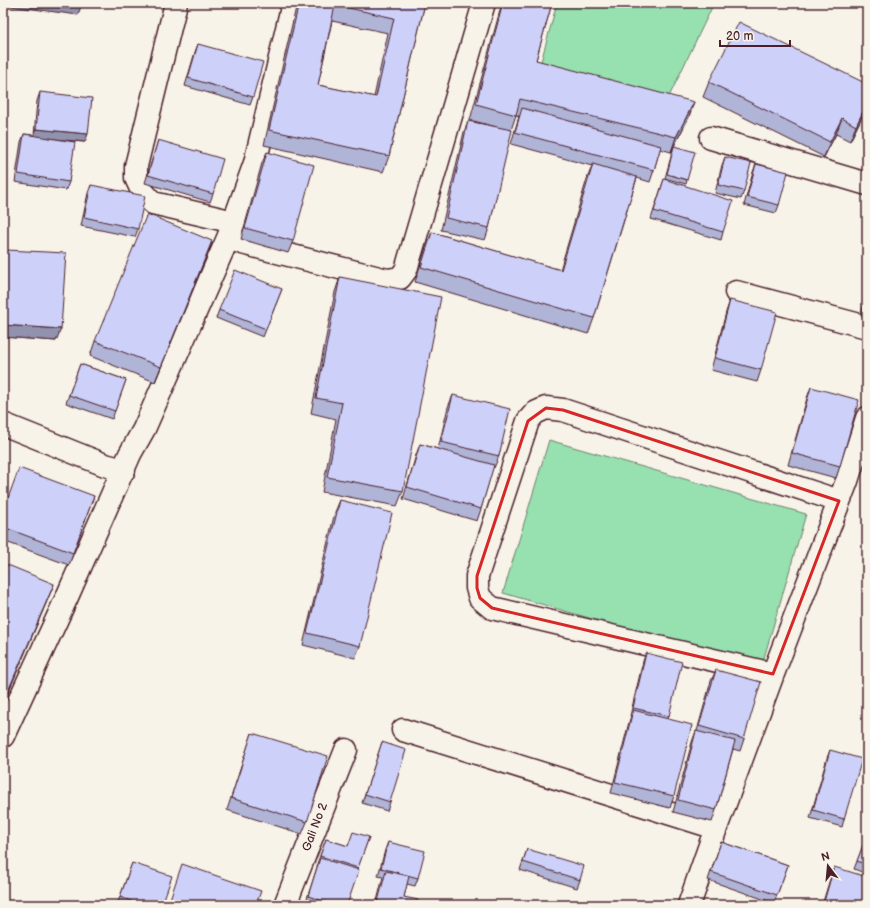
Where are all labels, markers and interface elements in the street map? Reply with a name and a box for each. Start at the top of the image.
scale bar [720,22,790,48]
text: 20 m [726,29,753,44]
street label: Gali No 2 [299,801,331,853]
north arrow [808,846,848,886]
text: N [820,849,831,864]

